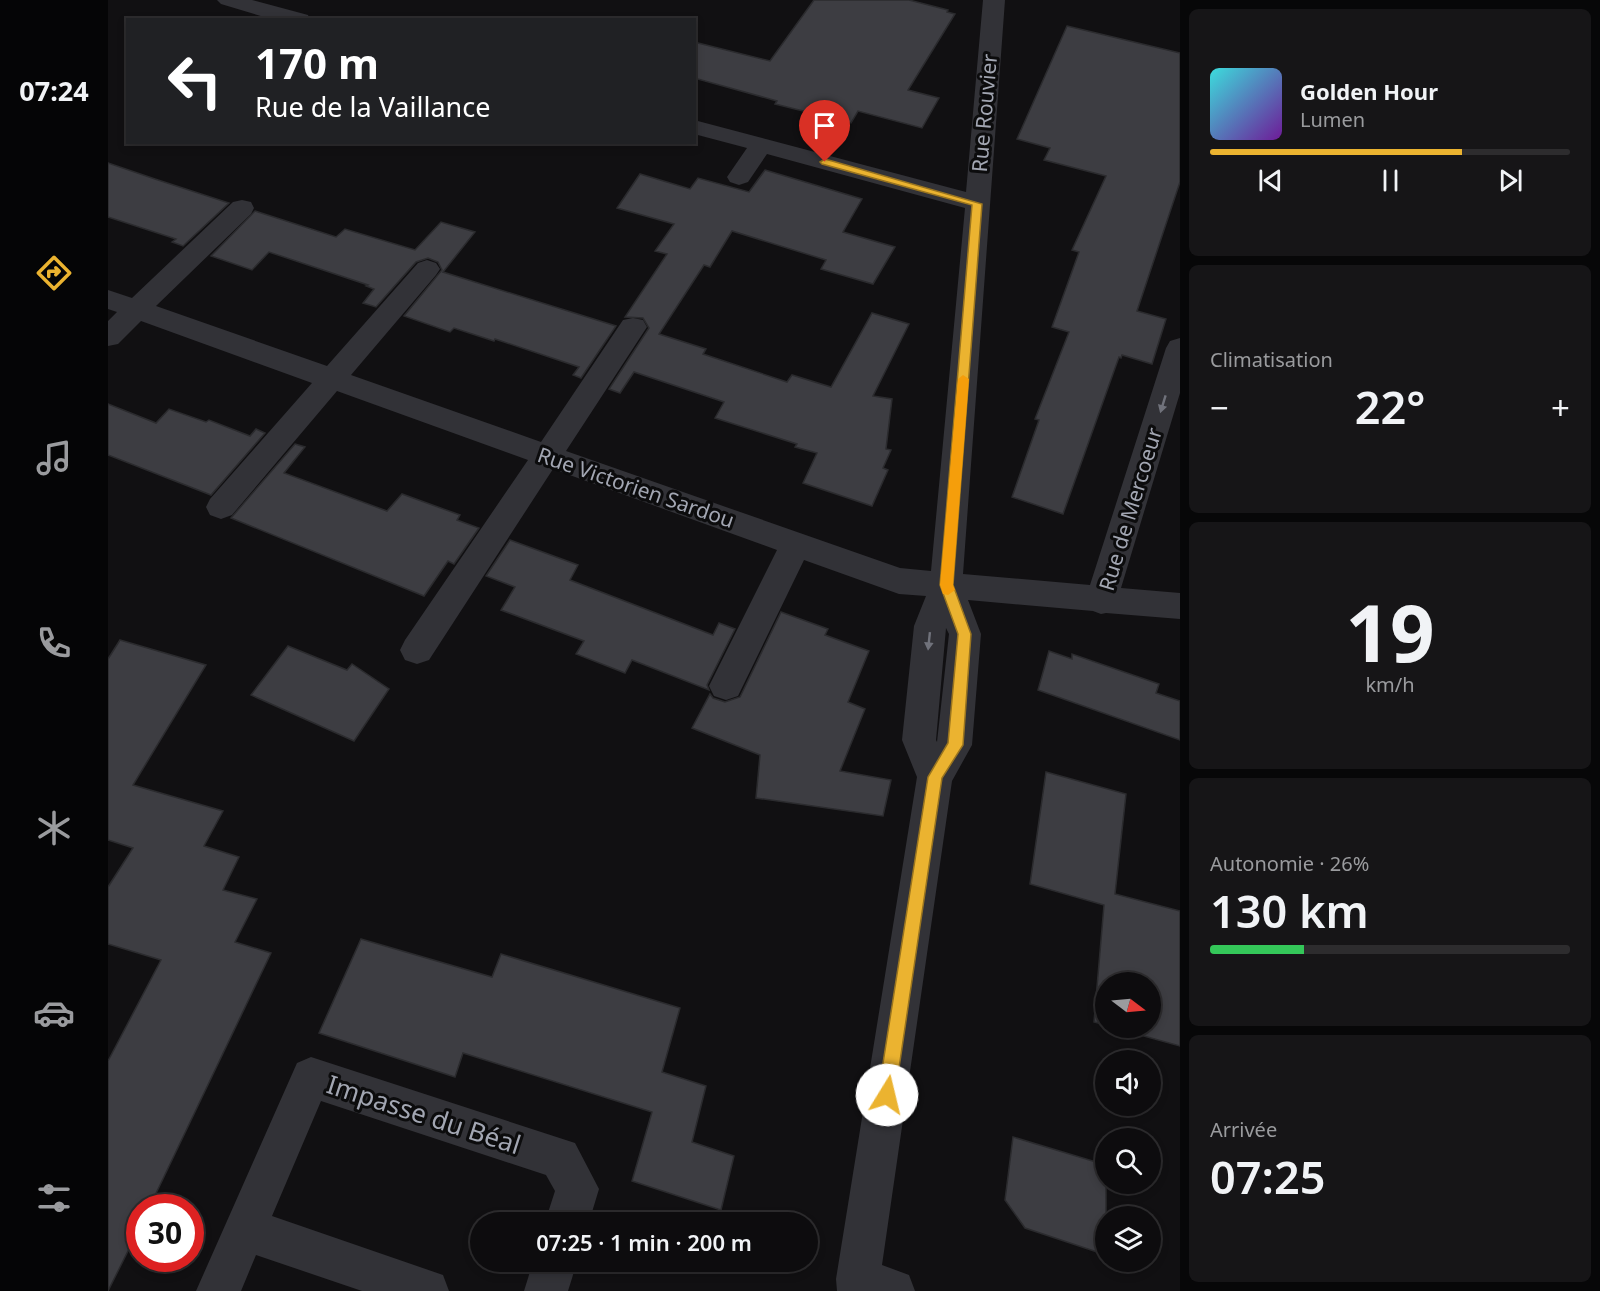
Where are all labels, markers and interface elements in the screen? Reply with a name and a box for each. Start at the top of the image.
text: 170 m [255,34,379,91]
icon: left [156,42,234,120]
street label: Rue Rouvier [965,52,1003,173]
text: 07:24 [19,72,89,109]
text: Golden Hour [1300,76,1438,106]
text: Rue de la Vaillance [255,88,490,125]
pin [799,100,850,162]
text: Lumen [1300,106,1365,133]
icon: arrive [808,109,841,142]
icon: previous [1254,164,1287,197]
icon: pause [1374,164,1407,197]
icon: next [1494,164,1527,197]
icon: directions [33,252,75,294]
text: Climatisation [1210,346,1333,373]
text: 22° [1355,376,1425,437]
text: − [1210,385,1229,430]
text: + [1551,385,1570,430]
one-way arrow [1157,395,1167,413]
street label: Rue de Mercoeur [1092,424,1168,594]
icon: music [33,437,75,479]
street label: Rue Victorien Sardou [534,440,738,534]
text: 19 [1345,579,1435,685]
icon: phone [33,622,75,664]
one-way arrow [924,631,934,650]
text: km/h [1365,671,1415,698]
icon: climate [33,807,75,849]
text: Autonomie · 26% [1210,850,1369,877]
text: 130 km [1210,880,1369,941]
north arrow [1095,972,1161,1038]
map controls [1095,972,1161,1272]
icon: car [33,992,75,1034]
button: sound [1095,1050,1161,1116]
position arrow [855,1063,919,1127]
street label: Impasse du Béal [323,1066,525,1162]
text: Arrivée [1210,1116,1277,1143]
button: search [1095,1128,1161,1194]
text: 07:25 [1210,1146,1325,1207]
icon: filters [33,1177,75,1219]
speed limit sign: 30 [126,1194,204,1272]
button: layers [1095,1206,1161,1272]
text: 07:25 · 1 min · 200 m [536,1227,752,1257]

